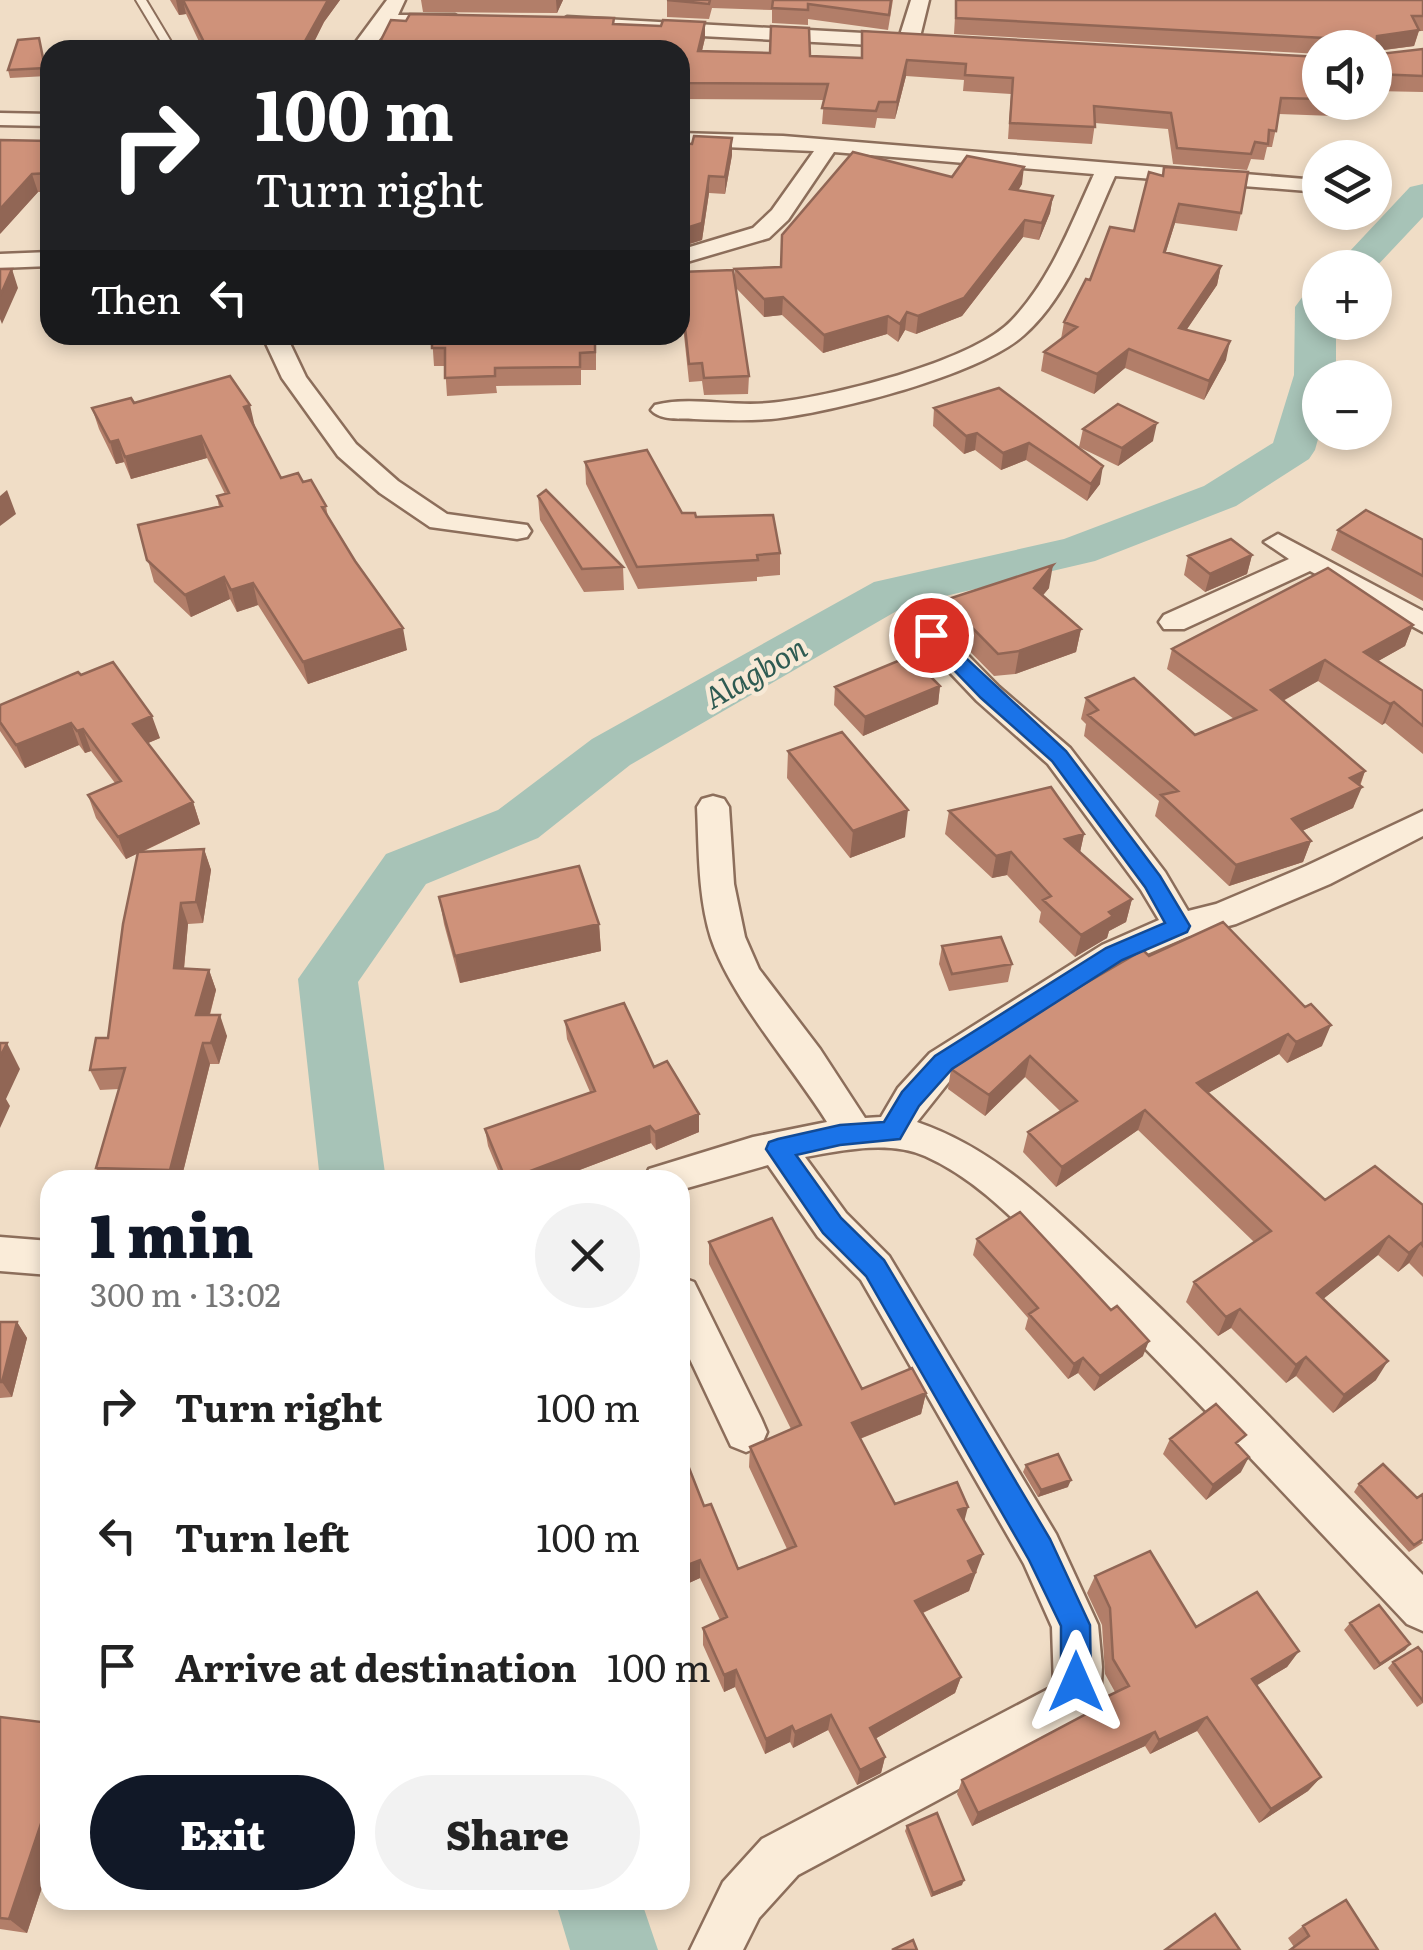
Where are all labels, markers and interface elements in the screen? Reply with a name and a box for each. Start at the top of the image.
map controls [1302,30,1392,450]
button: sound [1302,30,1392,120]
text: 100 m [255,59,454,163]
icon: right [90,80,220,210]
button: layers [1302,140,1392,230]
text: Turn right [255,154,483,221]
button: + [1302,250,1392,340]
text: Then [90,269,181,326]
icon: left [201,270,256,325]
button: − [1302,360,1392,450]
pin [889,593,974,678]
icon: arrive [904,608,959,663]
water label: Alagbon [694,624,814,718]
text: 1 min [90,1187,254,1276]
button: close [535,1203,640,1308]
text: 300 m · 13:02 [90,1269,281,1317]
text: Turn right [175,1377,382,1434]
text: 100 m [536,1377,640,1434]
icon: right [90,1378,145,1433]
text: Turn left [175,1507,350,1564]
text: 100 m [536,1507,640,1564]
icon: left [90,1508,145,1563]
position arrow [1024,1630,1128,1734]
text: Arrive at destination [175,1637,577,1694]
text: 100 m [607,1637,711,1694]
icon: arrive [90,1638,145,1693]
button: Exit [90,1775,355,1890]
button: Share [375,1775,640,1890]

